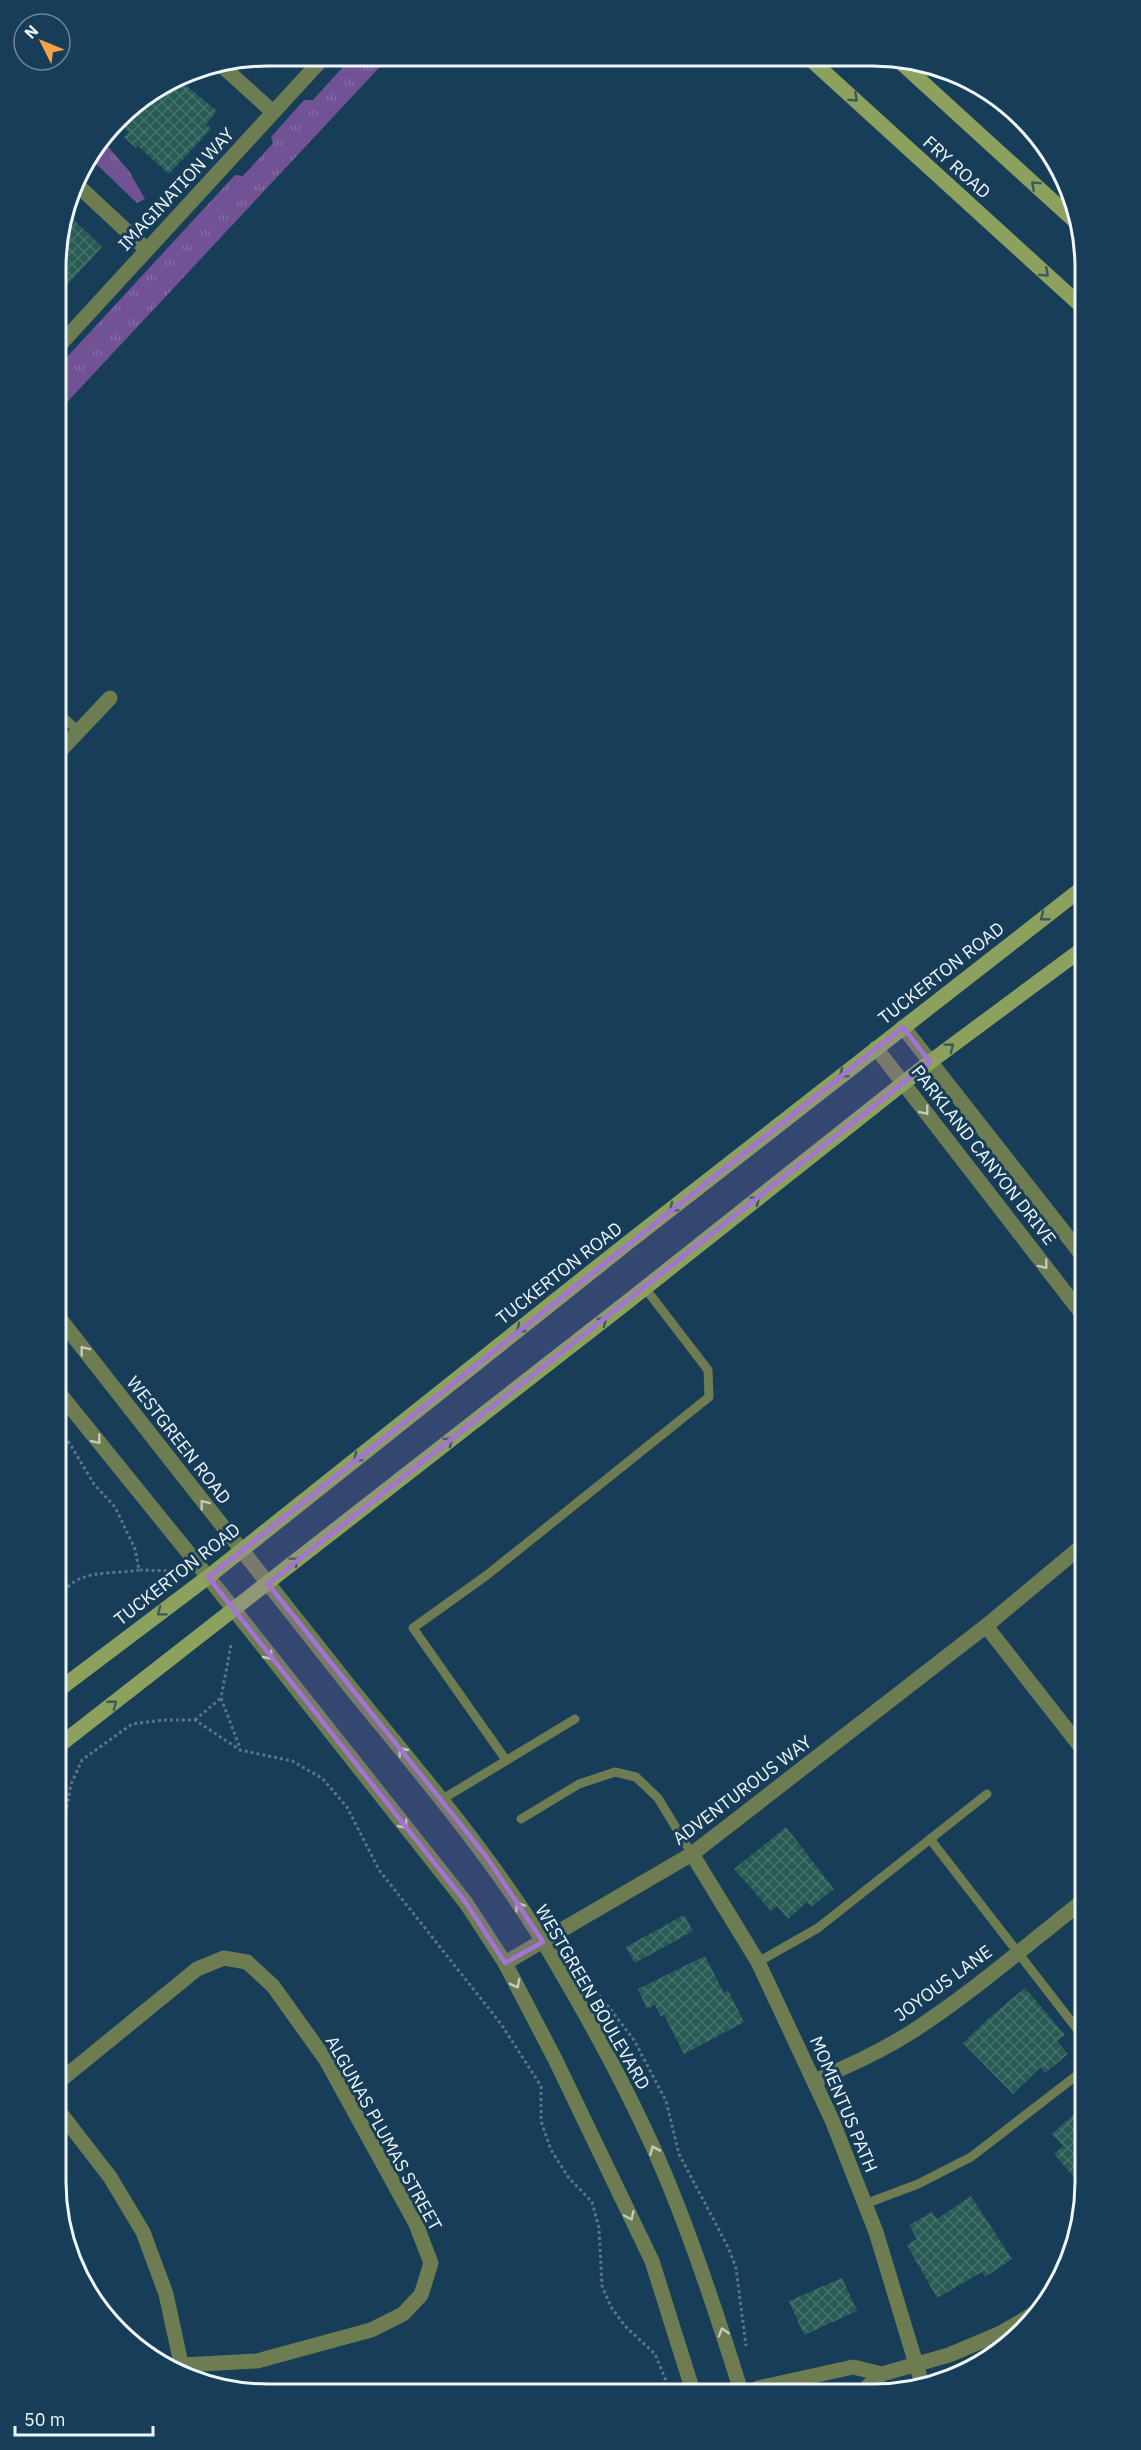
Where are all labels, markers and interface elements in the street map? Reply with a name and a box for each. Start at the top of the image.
north arrow [12,12,72,72]
text: N [20,21,42,43]
one-way arrow [847,91,857,102]
street label: IMAGINATION WAY [113,122,239,255]
street label: FRY ROAD [918,131,996,203]
one-way arrow [1031,181,1042,192]
one-way arrow [1038,266,1049,277]
one-way arrow [1040,909,1051,920]
street label: TUCKERTON ROAD [873,917,1009,1029]
one-way arrow [943,1044,954,1055]
street label: PARKLAND CANYON DRIVE [907,1060,1061,1250]
one-way arrow [839,1067,850,1078]
one-way arrow [918,1104,929,1115]
one-way arrow [749,1197,760,1208]
one-way arrow [669,1200,680,1211]
street label: TUCKERTON ROAD [491,1217,627,1329]
one-way arrow [1037,1259,1048,1270]
one-way arrow [596,1318,607,1329]
one-way arrow [516,1321,527,1332]
one-way arrow [81,1346,92,1357]
street label: WESTGREEN ROAD [122,1371,236,1509]
one-way arrow [89,1433,100,1444]
one-way arrow [442,1438,453,1449]
one-way arrow [353,1451,364,1462]
one-way arrow [201,1500,212,1511]
street label: TUCKERTON ROAD [109,1518,245,1630]
one-way arrow [289,1558,300,1569]
one-way arrow [157,1605,168,1616]
one-way arrow [262,1650,273,1661]
one-way arrow [106,1701,117,1712]
street label: ADVENTUROUS WAY [668,1730,816,1850]
one-way arrow [398,1746,409,1757]
one-way arrow [397,1819,408,1830]
street label: WESTGREEN BOULEVARD [531,1900,655,2094]
one-way arrow [515,1902,526,1913]
street label: JOYOUS LANE [890,1940,996,2026]
one-way arrow [509,1978,520,1989]
street label: ALGUNAS PLUMAS STREET [321,2031,447,2235]
street label: MOMENTUS PATH [805,2032,883,2176]
one-way arrow [649,2145,661,2156]
one-way arrow [623,2209,635,2220]
one-way arrow [718,2327,730,2338]
scale bar [15,2399,153,2437]
text: 50 m [24,2408,66,2431]

